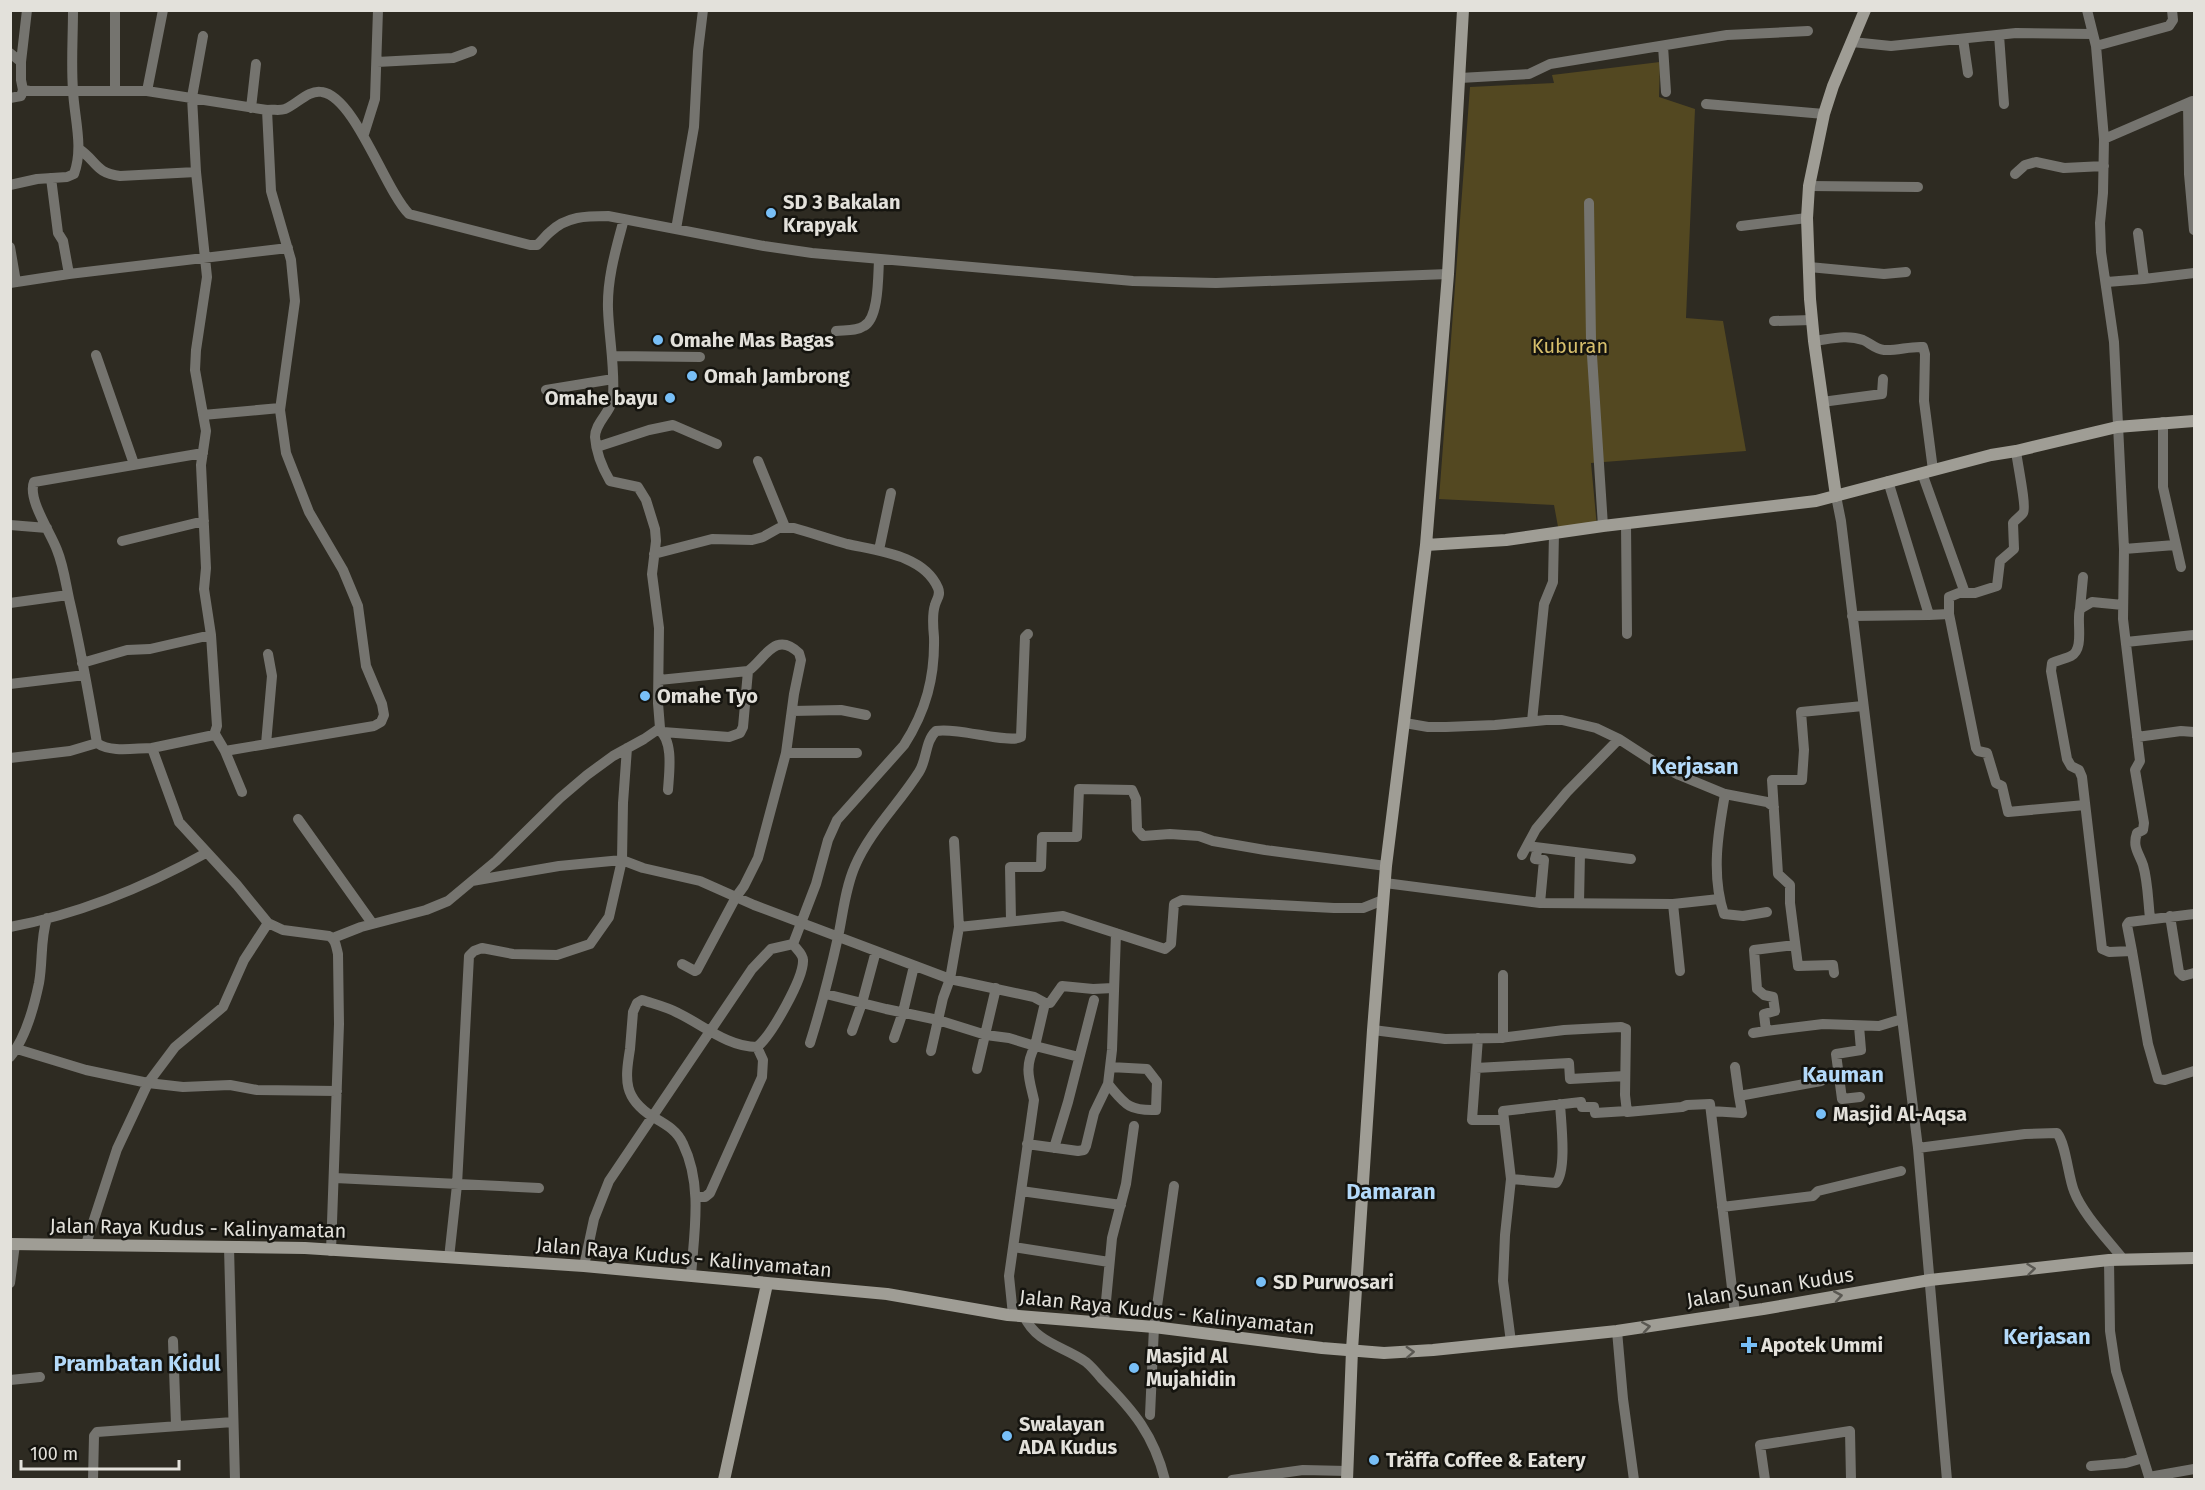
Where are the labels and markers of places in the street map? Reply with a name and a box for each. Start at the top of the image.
place label: SD 3 Bakalan Krapyak [783,190,900,237]
marker: SD 3 Bakalan Krapyak [764,206,778,220]
place label: Omahe Mas Bagas [670,328,834,352]
marker: Omahe Mas Bagas [651,333,665,347]
place label: Omah Jambrong [704,364,851,388]
marker: Omah Jambrong [685,369,699,383]
place label: Omahe bayu [545,386,658,410]
marker: Omahe bayu [663,391,677,405]
place label: Omahe Tyo [657,684,758,708]
marker: Omahe Tyo [638,689,652,703]
place label: Masjid Al-Aqsa [1833,1102,1967,1126]
marker: Masjid Al-Aqsa [1814,1107,1828,1121]
place label: SD Purwosari [1273,1270,1394,1294]
marker: SD Purwosari [1254,1275,1268,1289]
place label: Apotek Ummi [1760,1333,1883,1357]
marker: Apotek Ummi [1742,1338,1756,1352]
place label: Masjid Al Mujahidin [1146,1344,1236,1391]
marker: Masjid Al Mujahidin [1127,1361,1141,1375]
place label: Swalayan ADA Kudus [1018,1412,1117,1459]
marker: Swalayan ADA Kudus [1000,1429,1014,1443]
place label: Träffa Coffee & Eatery [1386,1448,1586,1472]
marker: Träffa Coffee & Eatery [1367,1453,1381,1467]

